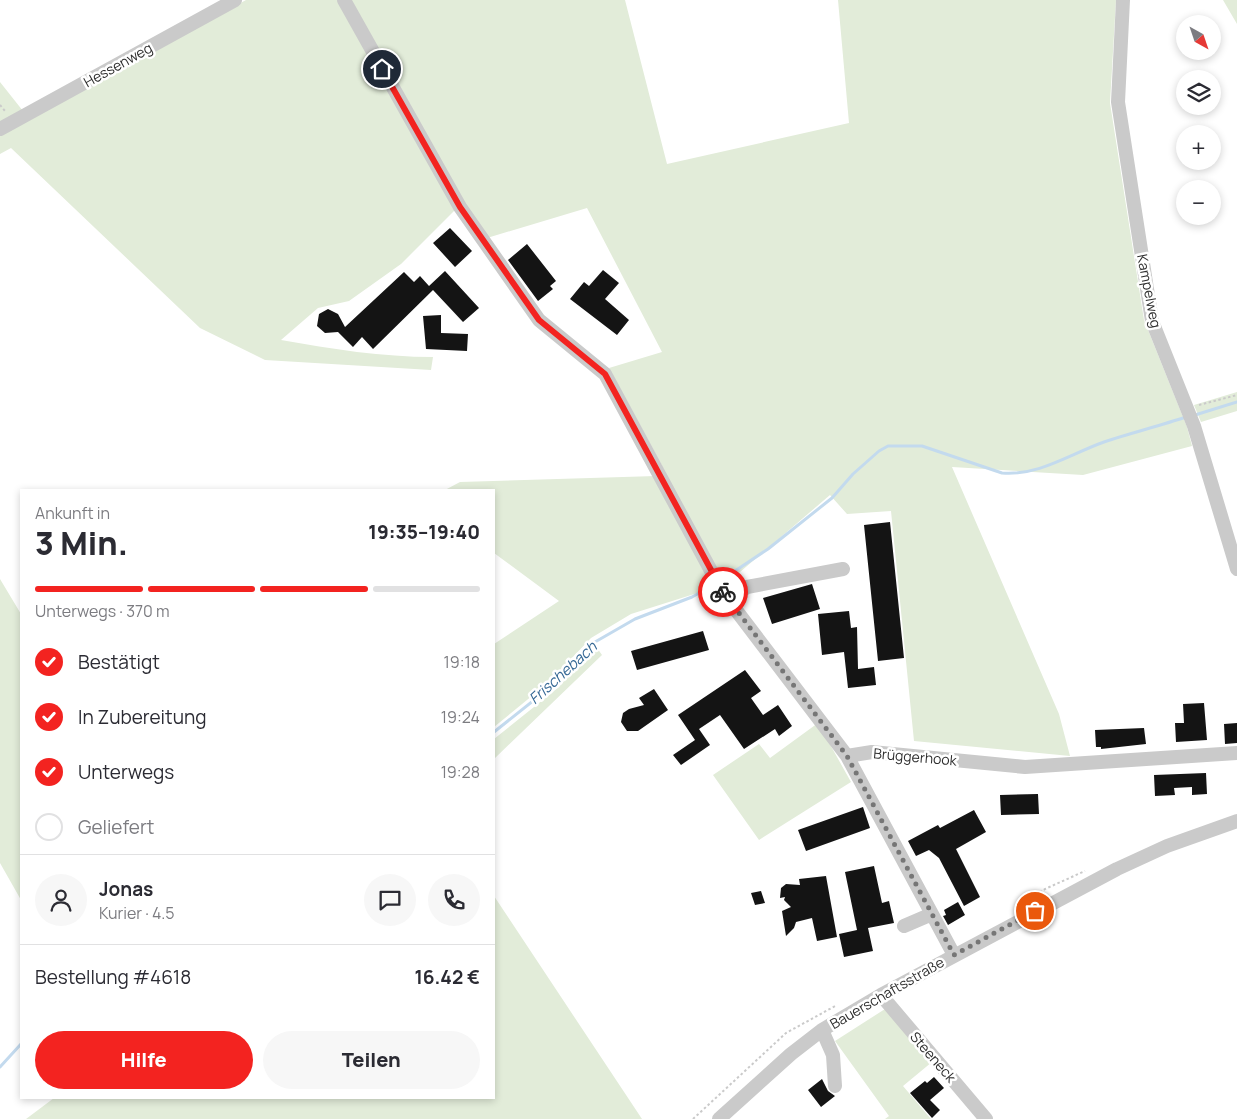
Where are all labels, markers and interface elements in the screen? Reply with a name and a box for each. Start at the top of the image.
north arrow [1176,15,1221,60]
map controls [1176,15,1221,225]
street label: Hessenweg [80,38,155,91]
pin [361,48,403,90]
icon: home [368,55,396,83]
button: layers [1176,70,1221,115]
button: + [1176,125,1221,170]
button: − [1176,180,1221,225]
street label: Kampelweg [1133,252,1166,329]
text: Ankunft in [35,502,110,524]
text: 19:35–19:40 [368,519,480,545]
text: 3 Min. [35,521,128,565]
courier [698,567,748,617]
icon: bike [709,578,737,606]
text: Unterwegs · 370 m [35,600,170,622]
water label: Frischebach [524,636,602,709]
icon: check [35,648,63,676]
text: Bestätigt [78,649,160,675]
text: 19:18 [444,651,480,673]
icon: check [35,703,63,731]
text: In Zubereitung [78,704,206,730]
text: 19:24 [441,706,480,728]
street label: Brüggerhook [873,743,959,770]
icon: check [35,758,63,786]
text: Unterwegs [78,759,174,785]
text: 19:28 [441,761,480,783]
text: Geliefert [78,814,154,840]
button: person [35,874,87,926]
button: chat [364,874,416,926]
button: phone [428,874,480,926]
text: Jonas [99,876,153,902]
pin [1014,890,1056,932]
icon: bag [1021,897,1049,925]
text: Kurier · 4.5 [99,902,175,924]
street label: Bauerschaftsstraße [826,952,947,1033]
text: Bestellung #4618 [35,964,191,990]
text: 16.42 € [414,964,480,990]
street label: Steeneck [906,1027,961,1087]
button: Hilfe [35,1031,253,1089]
button: Teilen [263,1031,480,1089]

